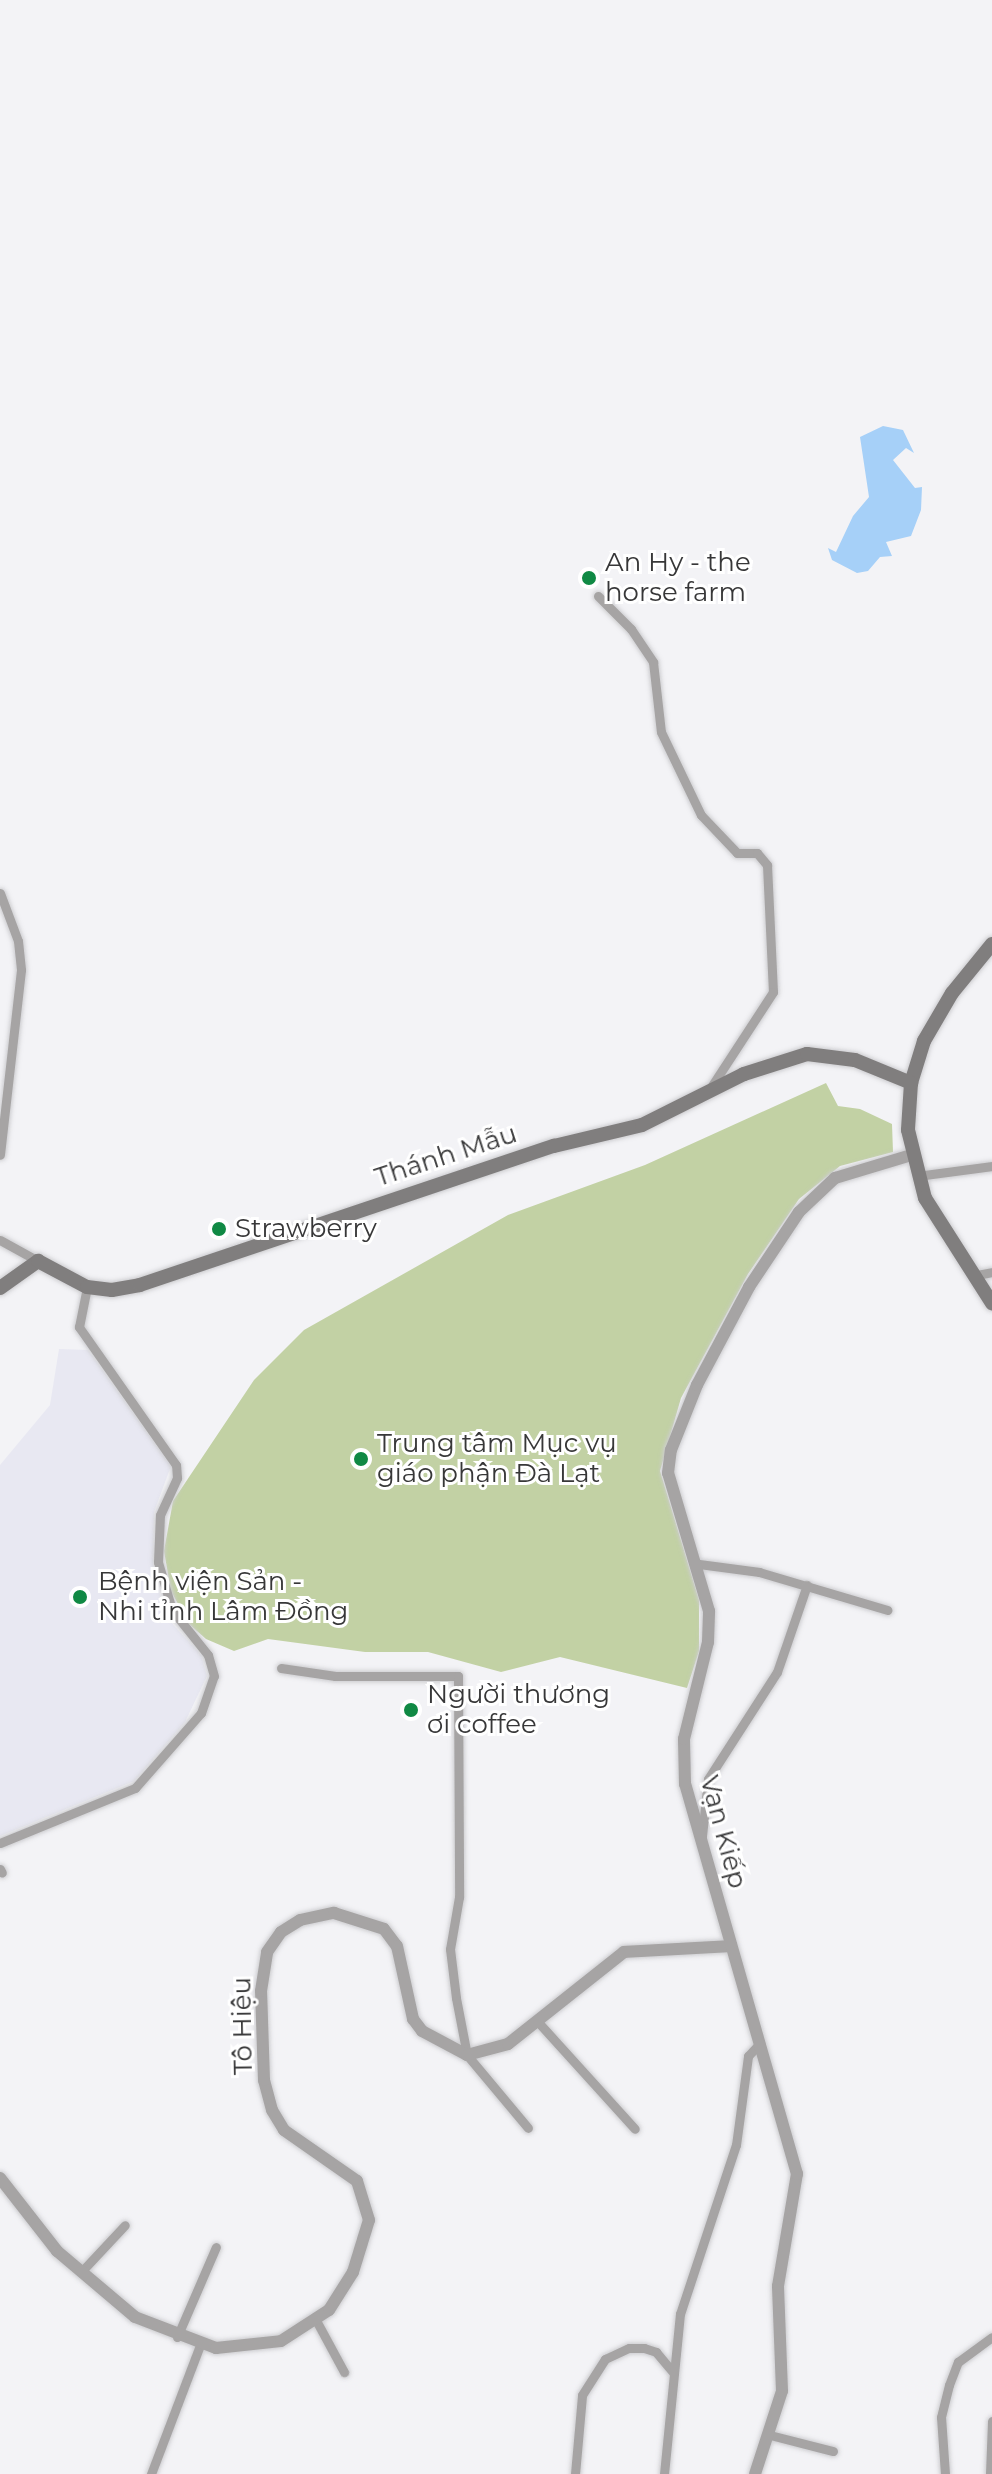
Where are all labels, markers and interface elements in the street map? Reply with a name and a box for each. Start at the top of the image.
place label: An Hy - the horse farm [605,547,751,608]
marker: An Hy - the horse farm [580,569,598,587]
street label: Thánh Mẫu [371,1118,521,1194]
place label: Strawberry [235,1213,377,1245]
marker: Strawberry [210,1220,228,1238]
place label: Trung tâm Mục vụ giáo phận Đà Lạt [377,1428,617,1490]
marker: Trung tâm Mục vụ giáo phận Đà Lạt [352,1450,370,1468]
place label: Bệnh viện Sản - Nhi tỉnh Lâm Đồng [98,1566,348,1628]
marker: Bệnh viện Sản - Nhi tỉnh Lâm Đồng [69,1586,91,1608]
place label: Người thương ơi coffee [427,1679,610,1740]
marker: Người thương ơi coffee [402,1701,420,1719]
street label: Vạn Kiếp [693,1772,753,1892]
street label: Tô Hiệu [227,1977,259,2075]

